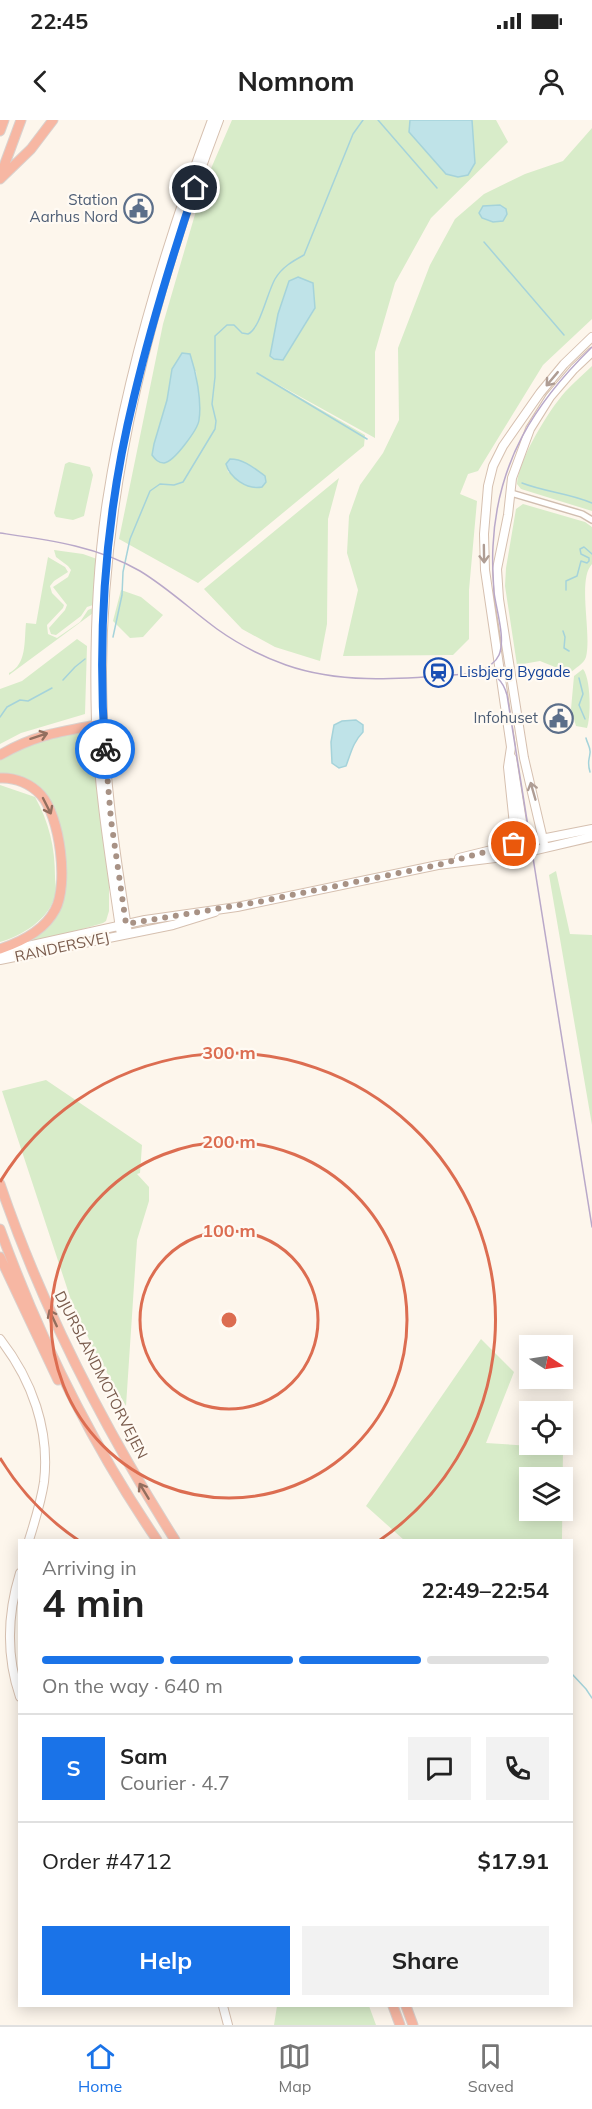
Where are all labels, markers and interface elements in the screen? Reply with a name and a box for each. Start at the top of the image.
text: 22:45 [30,7,88,35]
text: Nomnom [237,64,355,98]
icon: back [24,65,57,98]
icon: person [535,65,568,98]
pin [169,162,220,213]
icon: home [178,171,211,204]
place label: Station Aarhus Nord [30,190,118,226]
public building icon: Station Aarhus Nord [123,193,155,225]
one-way arrow [545,371,558,387]
one-way arrow [478,543,490,563]
station icon: Lisbjerg Bygade [422,656,454,688]
place label: Lisbjerg Bygade [459,662,571,681]
public building icon: Infohuset [543,702,575,734]
place label: Infohuset [474,708,538,727]
courier [75,719,135,779]
one-way arrow [29,730,48,741]
icon: bike [89,733,122,766]
one-way arrow [526,782,538,801]
one-way arrow [41,797,53,814]
pin [488,818,539,869]
icon: bag [497,827,530,860]
street label: RANDERSVEJ [13,927,111,966]
text: 300 m [202,1041,256,1064]
text: 200 m [202,1130,256,1153]
text: 100 m [202,1219,256,1242]
street label: DJURSLANDMOTORVEJEN [51,1288,152,1462]
one-way arrow [47,1310,59,1328]
centre of rings [219,1310,239,1330]
north arrow [519,1335,573,1389]
map controls [519,1335,573,1521]
button: locate [519,1401,573,1455]
button: layers [519,1467,573,1521]
one-way arrow [138,1483,150,1500]
text: Arriving in [42,1555,137,1580]
text: 22:49–22:54 [421,1576,549,1604]
text: 4 min [42,1578,145,1627]
text: On the way · 640 m [42,1673,223,1698]
button: chat [408,1737,471,1800]
button: phone [486,1737,549,1800]
text: Sam [120,1742,168,1770]
text: S [66,1754,81,1782]
text: Courier · 4.7 [120,1770,230,1795]
text: Order #4712 [42,1847,172,1875]
text: $17.91 [478,1847,549,1875]
button: Help [42,1926,290,1995]
button: Share [302,1926,549,1995]
tab: Home [78,2040,122,2096]
tab: Map [278,2040,311,2096]
tab: Saved [468,2040,514,2096]

